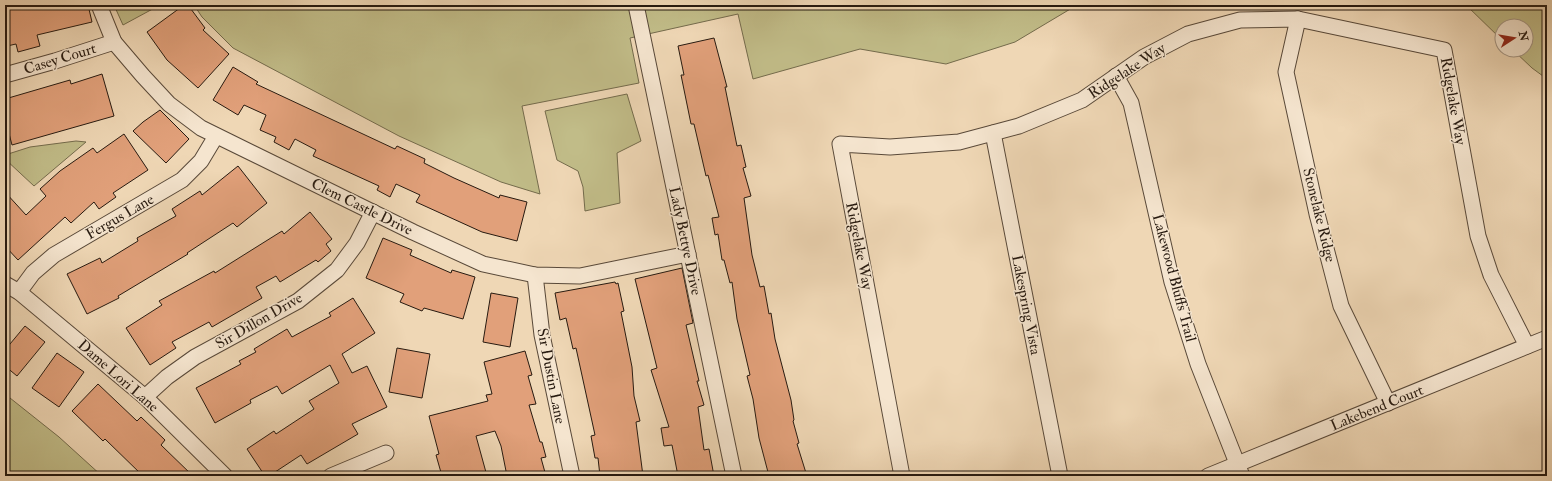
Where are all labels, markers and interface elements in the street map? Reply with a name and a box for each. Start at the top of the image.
north arrow [1494,18,1534,58]
text: N [1516,29,1531,43]
street label: Casey Court [22,39,99,79]
street label: Ridgelake Way [1085,39,1170,103]
street label: Ridgelake Way [1436,56,1470,147]
street label: Stonelake Ridge [1298,166,1340,264]
street label: Clem Castle Drive [308,174,416,240]
street label: Lady Bettye Drive [664,185,706,297]
street label: Fergus Lane [83,190,157,244]
street label: Ridgelake Way [841,201,877,292]
street label: Lakewood Bluffs Trail [1148,212,1200,344]
street label: Lakespring Vista [1006,253,1045,358]
street label: Sir Dillon Drive [212,288,306,354]
street label: Sir Dustin Lane [532,327,570,425]
street label: Dame Lori Lane [74,336,162,416]
street label: Lakebend Court [1328,381,1426,435]

